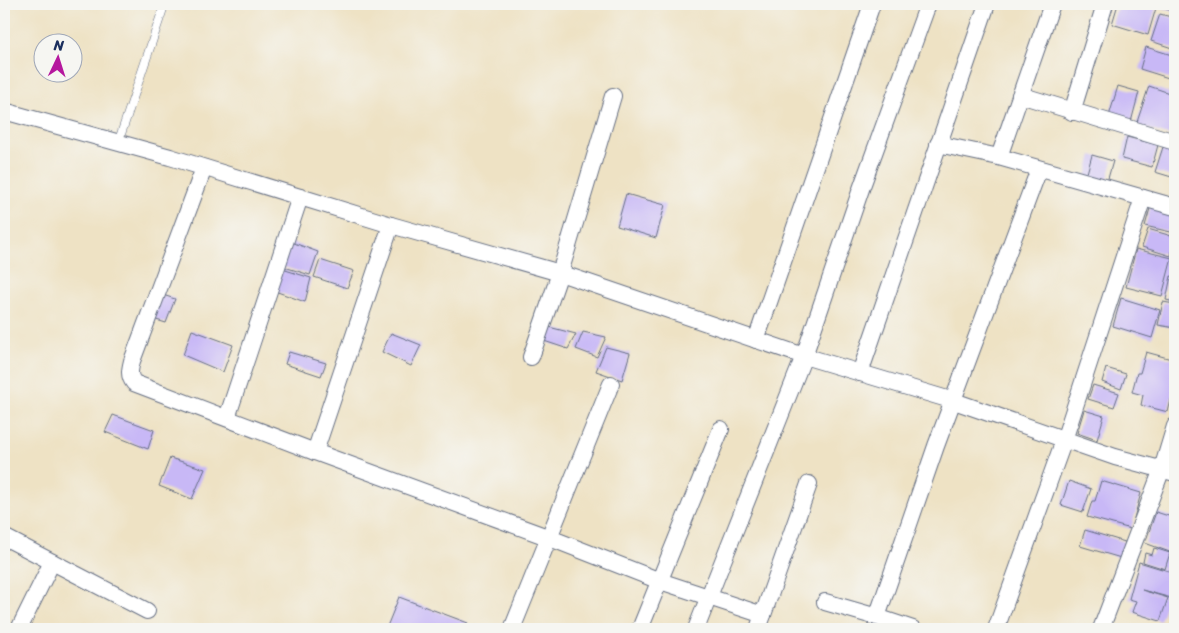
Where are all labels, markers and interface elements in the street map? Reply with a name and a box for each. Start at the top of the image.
north arrow [32,32,82,82]
text: N [52,33,65,58]

